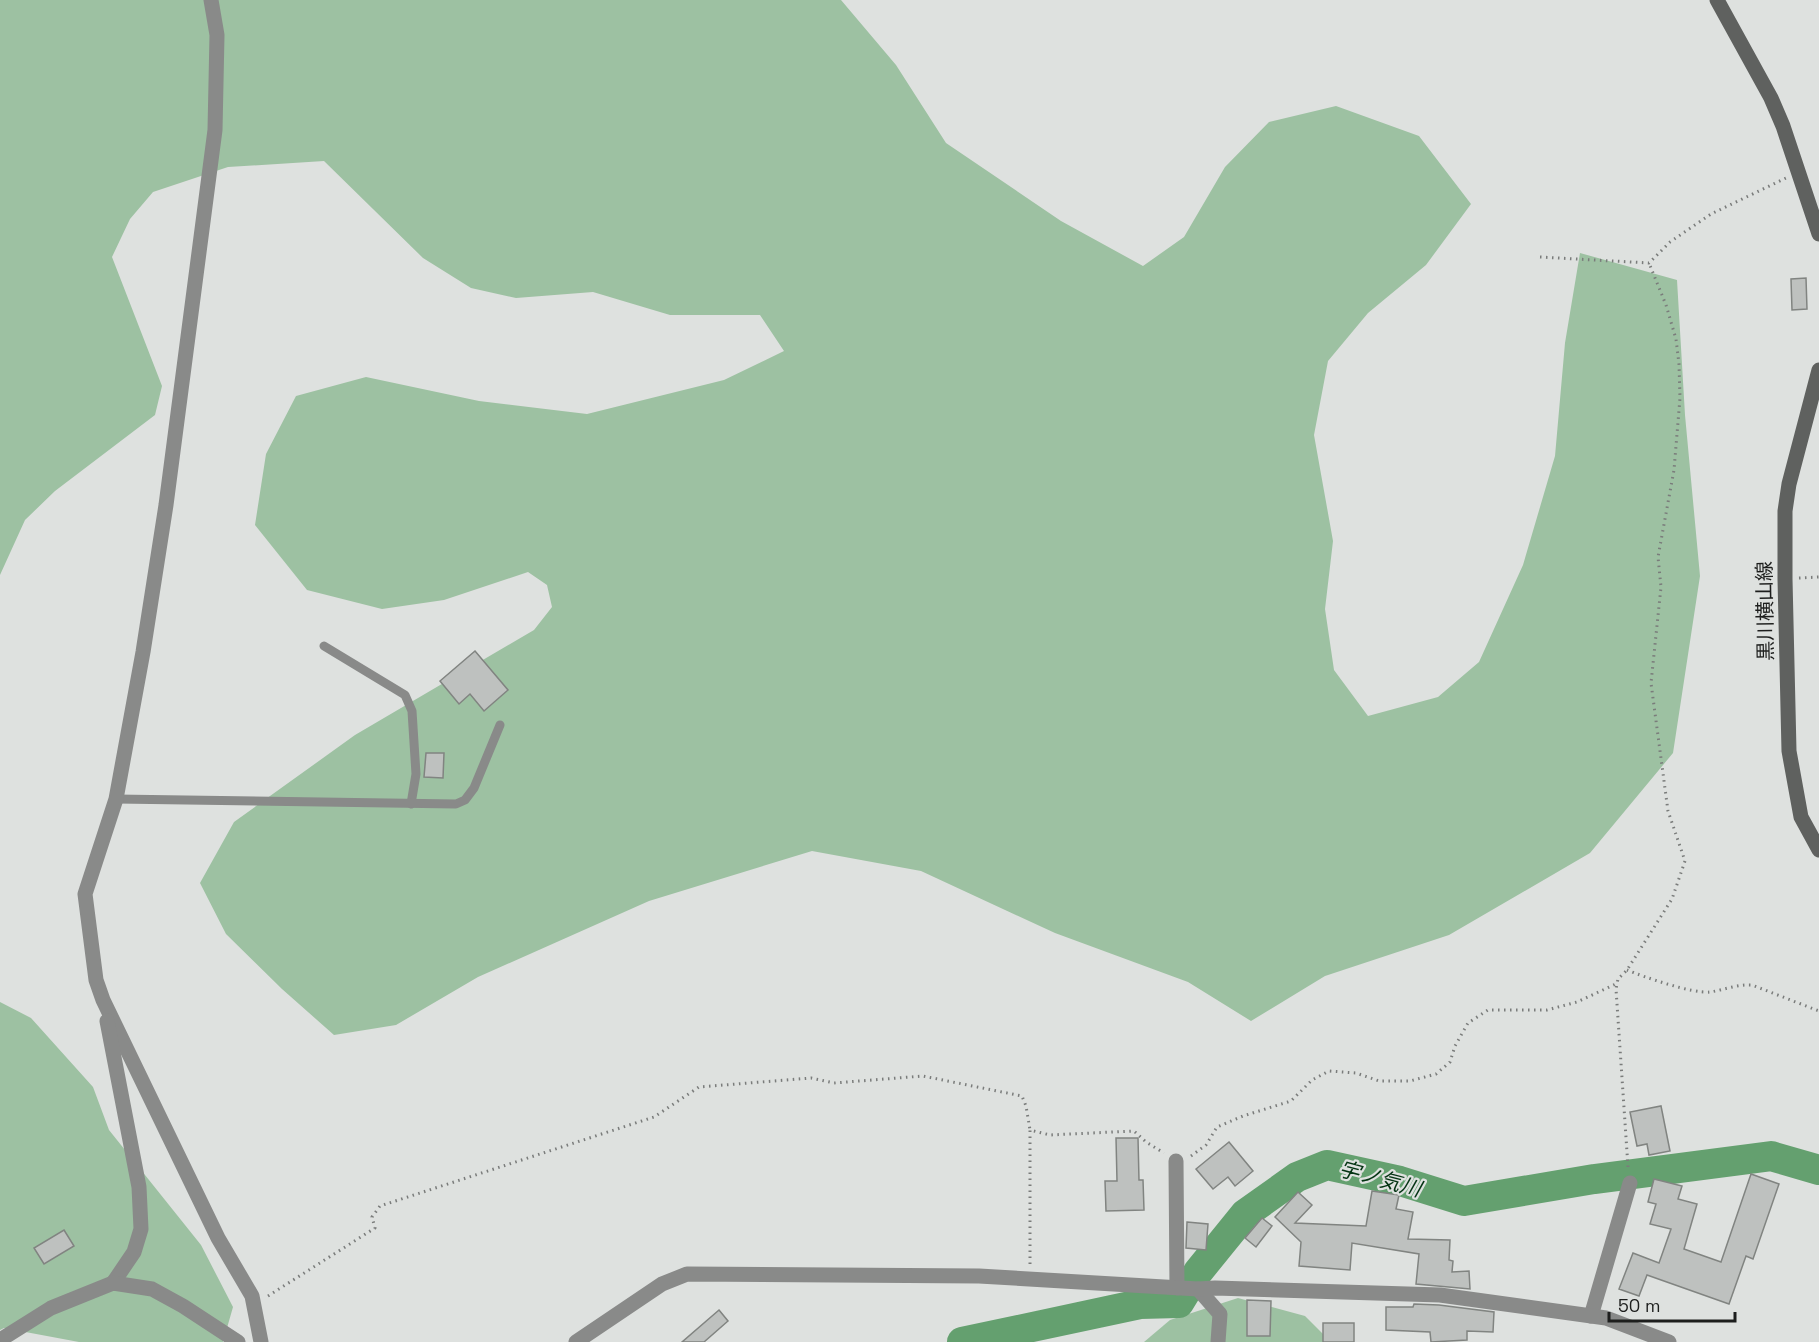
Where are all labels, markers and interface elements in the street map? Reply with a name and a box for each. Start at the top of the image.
street label: 黒川横山線 [1751,561,1779,661]
water label: 宇ノ気川 [1336,1155,1426,1203]
scale bar [1609,1285,1735,1323]
text: 50 m [1618,1294,1660,1317]

